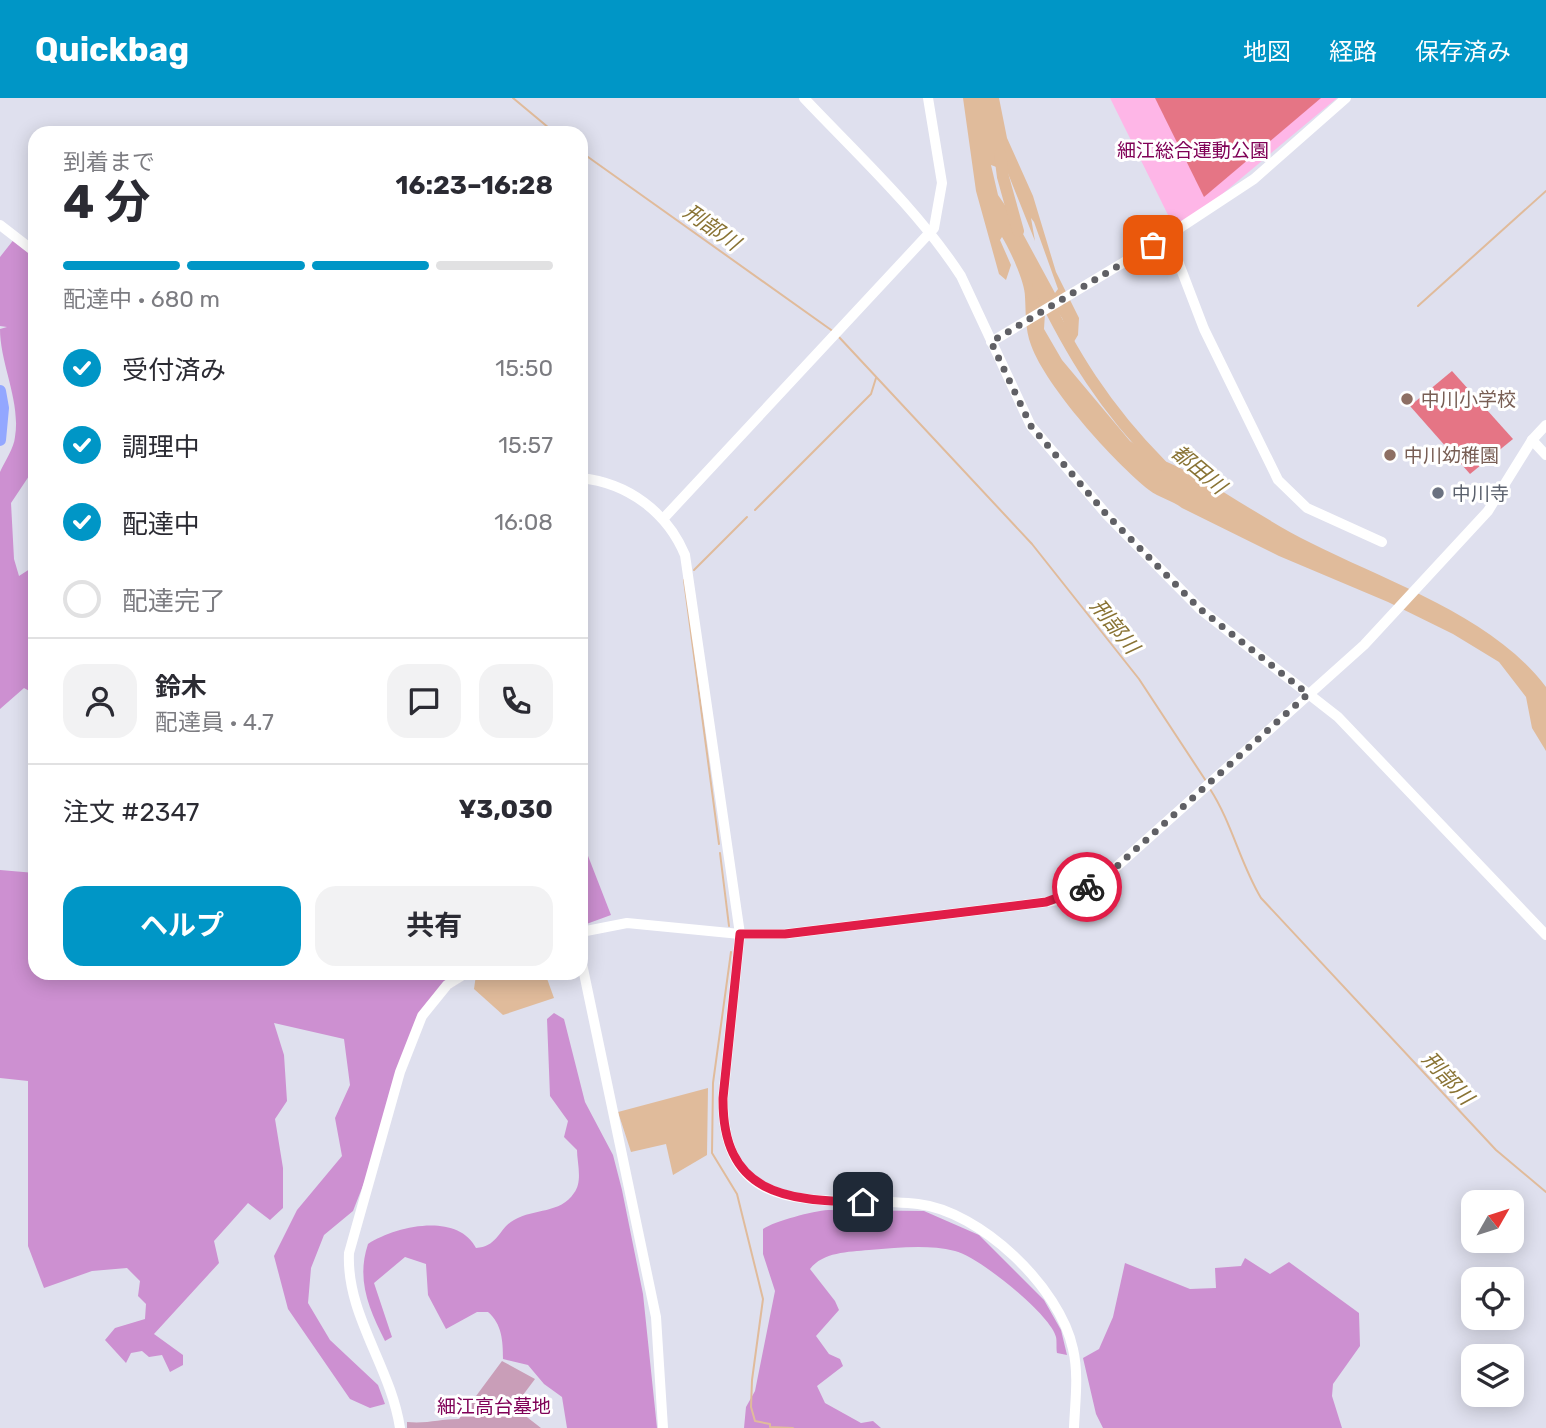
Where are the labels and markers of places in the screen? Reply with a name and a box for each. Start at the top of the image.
pin [1123,215,1183,275]
place label: 中川小学校 [1421,388,1516,411]
marker: 中川小学校 [1399,391,1415,407]
place label: 中川幼稚園 [1404,444,1499,467]
marker: 中川幼稚園 [1382,447,1398,463]
place label: 中川寺 [1452,482,1509,505]
marker: 中川寺 [1430,485,1446,501]
pin [833,1172,893,1232]

